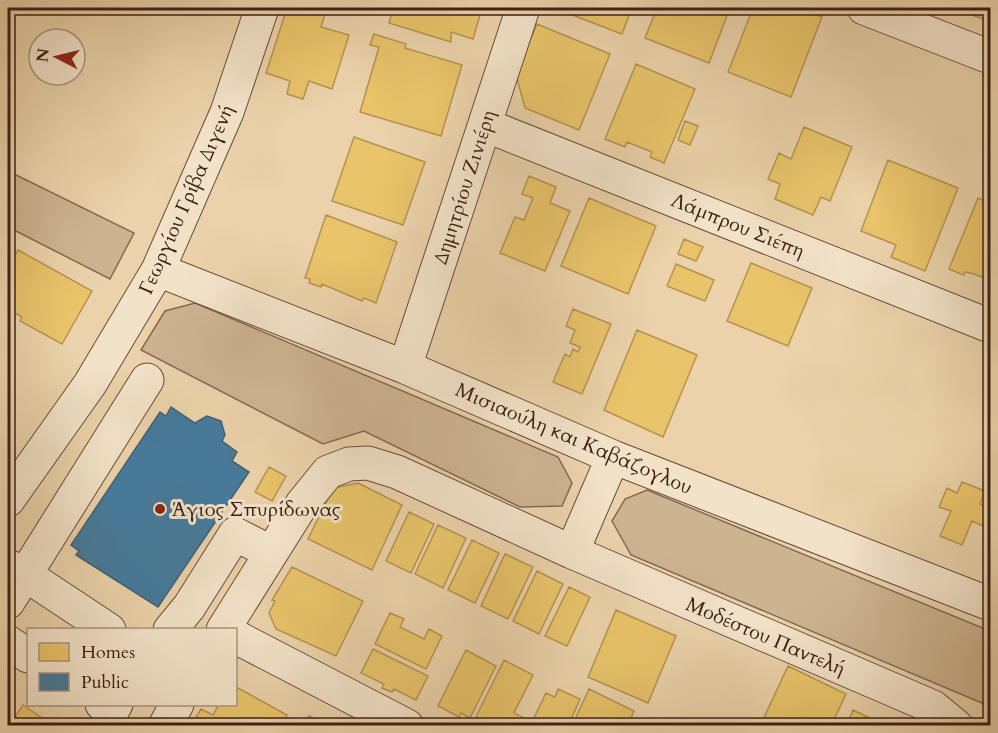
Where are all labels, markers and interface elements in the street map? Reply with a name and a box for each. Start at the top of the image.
north arrow [27,27,87,87]
text: N [31,47,55,64]
street label: Γεωργίου Γρίβα Διγενή [132,100,241,299]
street label: Δημητρίου Ζινιέρη [427,107,502,268]
street label: Λάμπρου Σιέπη [667,186,809,265]
street label: Μισιαούλη και Καβάζογλου [451,376,696,501]
place label: Άγιος Σπυρίδωνας [172,496,341,523]
marker: Άγιος Σπυρίδωνας [153,502,167,516]
street label: Μοδέστου Παντελή [682,591,850,682]
legend [27,628,237,706]
text: Homes [81,640,135,665]
text: Public [81,670,129,695]

